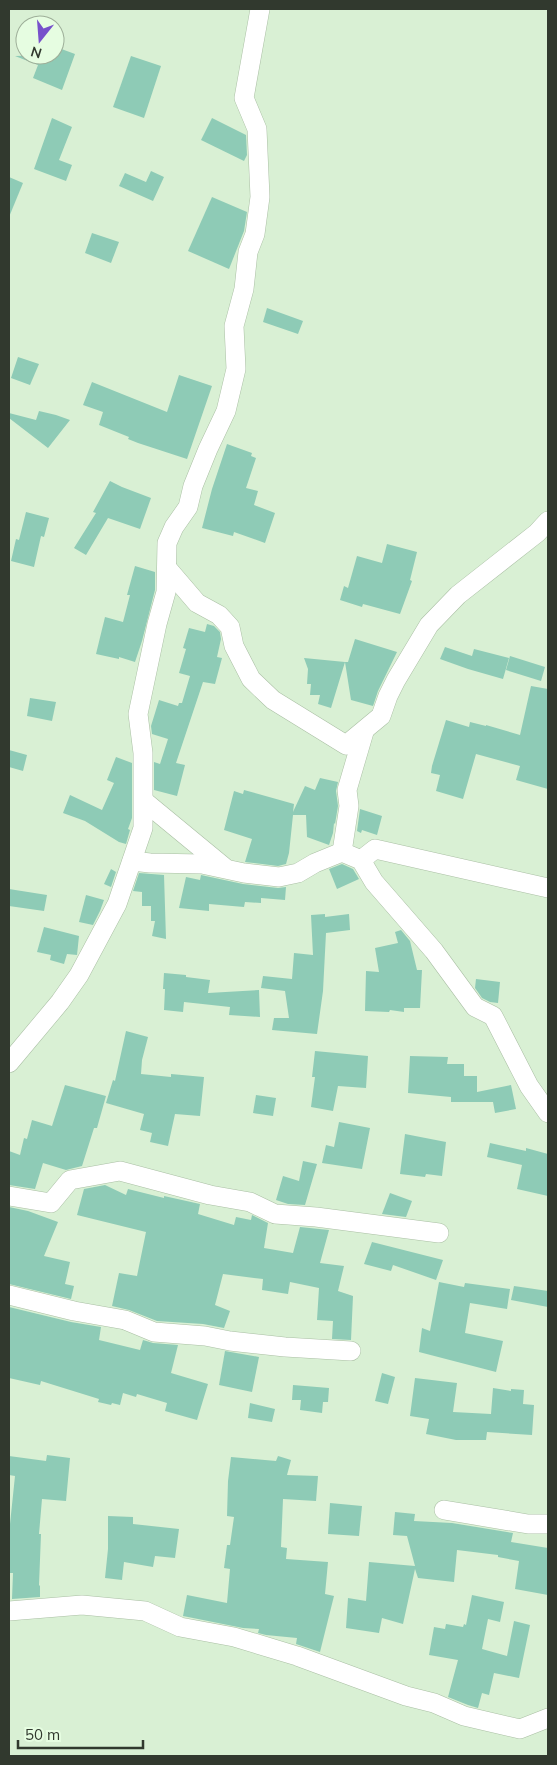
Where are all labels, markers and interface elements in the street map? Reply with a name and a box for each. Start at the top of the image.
north arrow [15,15,65,65]
text: N [29,42,44,63]
scale bar [18,1718,142,1750]
text: 50 m [25,1725,60,1744]

